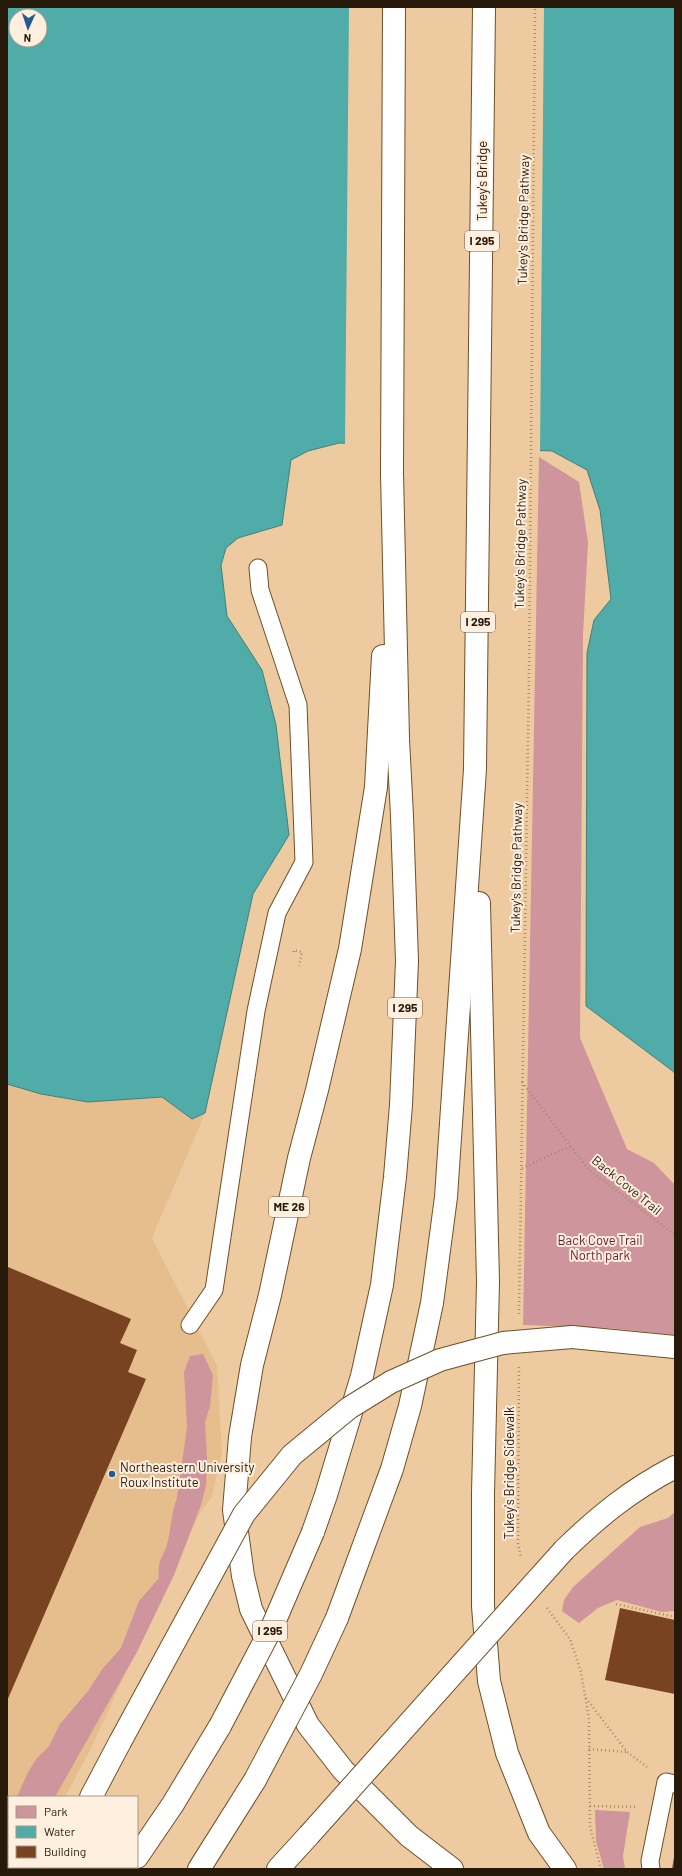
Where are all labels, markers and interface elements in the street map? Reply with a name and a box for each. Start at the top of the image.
north arrow [8,8,48,48]
text: N [23,32,31,45]
street label: Tukey's Bridge [474,141,490,221]
street label: Tukey's Bridge Pathway [514,155,532,285]
road number: I 295 [465,231,499,251]
street label: Tukey's Bridge Pathway [511,479,529,609]
road number: I 295 [461,612,495,632]
street label: Tukey's Bridge Pathway [507,803,525,933]
road number: I 295 [388,998,422,1018]
street label: Back Cove Trail [589,1152,665,1218]
road number: ME 26 [269,1197,309,1217]
park label: Back Cove Trail North park [557,1232,643,1263]
street label: Tukey's Bridge Sidewalk [501,1406,517,1539]
place label: Northeastern University Roux Institute [120,1459,255,1490]
marker: Northeastern University Roux Institute [107,1469,117,1479]
road number: I 295 [253,1621,287,1641]
legend [8,1796,138,1868]
text: Park [44,1804,68,1818]
text: Water [44,1824,76,1838]
text: Building [44,1844,86,1858]

